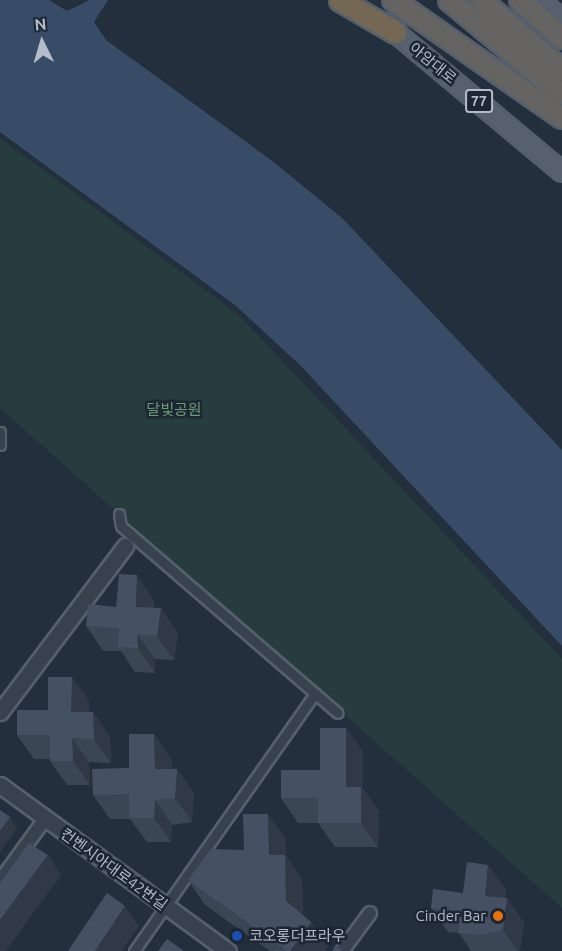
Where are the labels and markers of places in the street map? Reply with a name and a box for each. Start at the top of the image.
place label: Cinder Bar [416,907,486,925]
marker: Cinder Bar [491,909,505,923]
place label: 코오롱더프라우 [249,927,346,945]
marker: 코오롱더프라우 [230,929,244,943]

